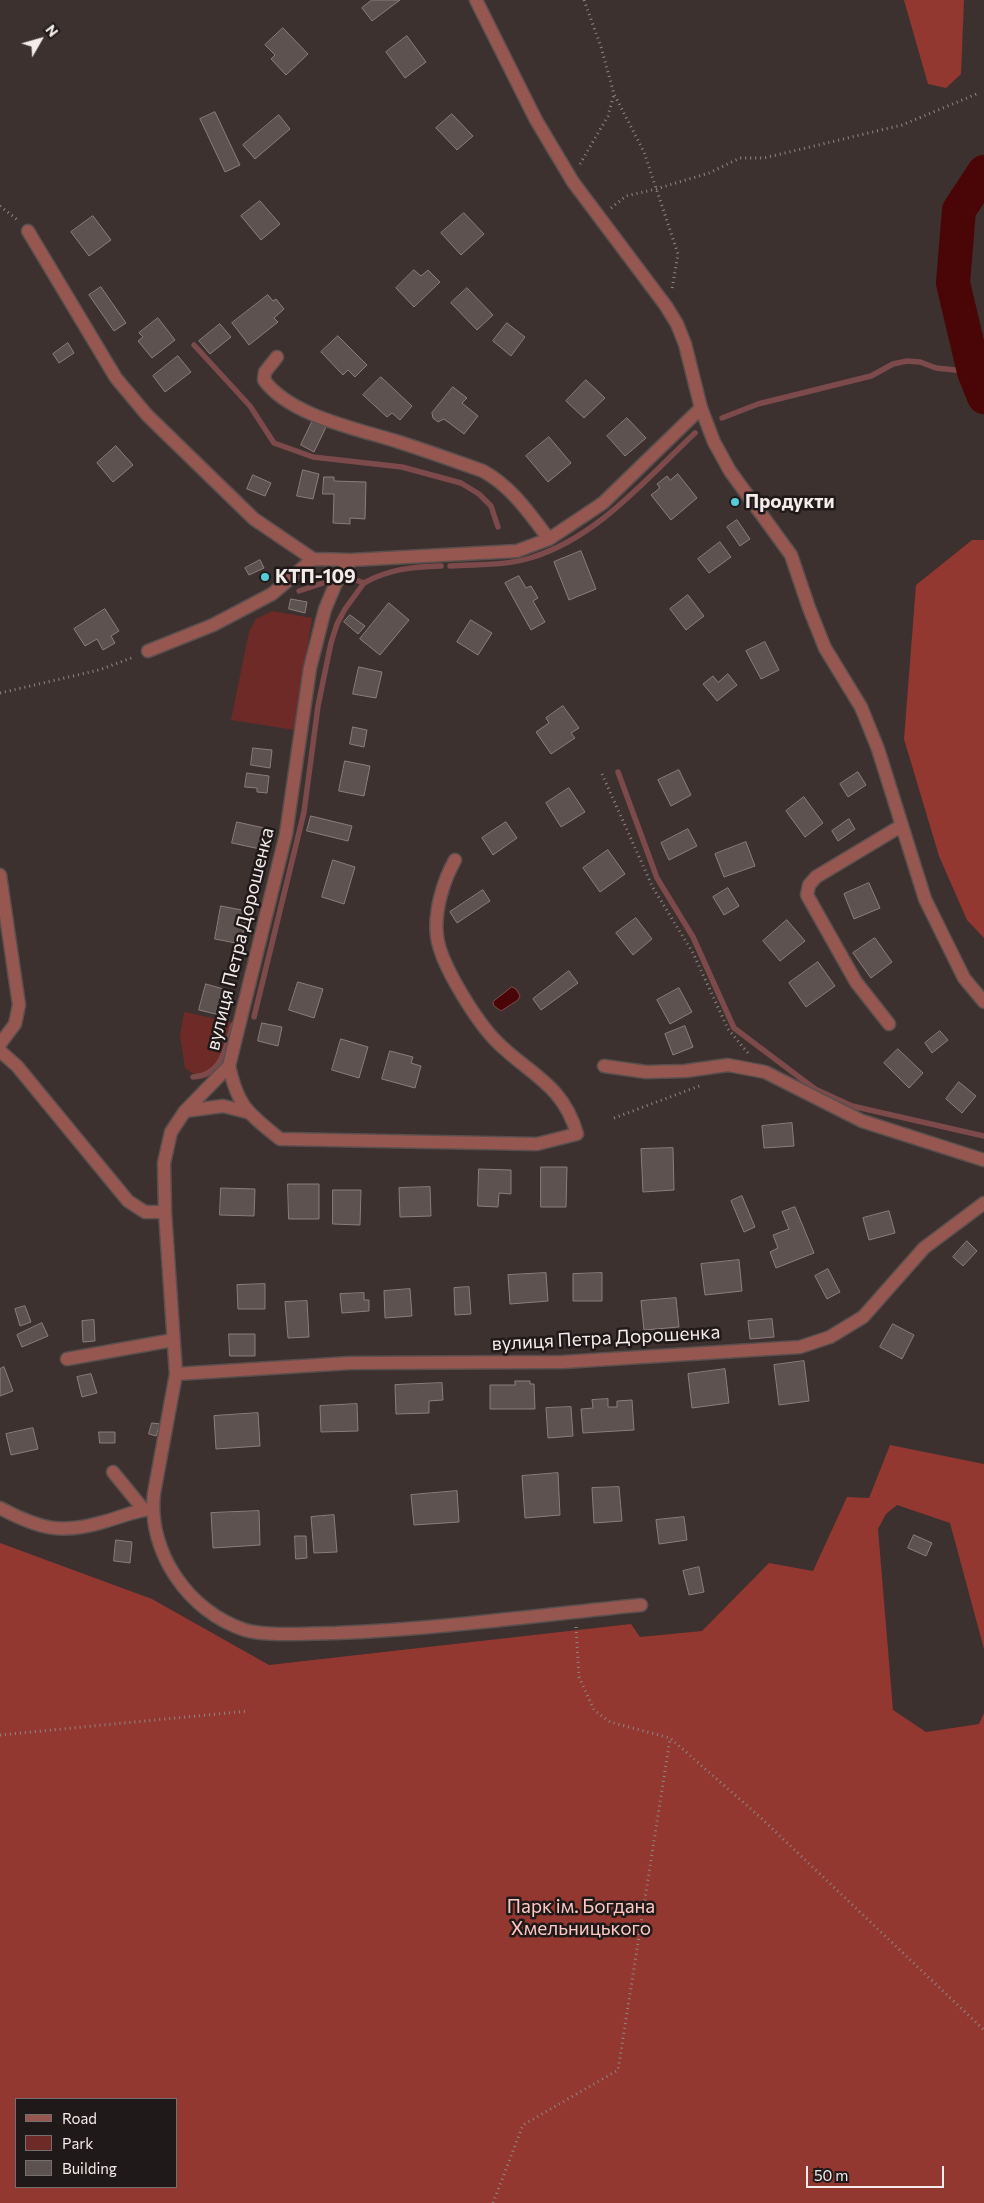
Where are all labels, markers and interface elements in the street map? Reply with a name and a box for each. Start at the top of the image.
north arrow [15,15,65,65]
text: N [42,21,62,40]
place label: Продукти [745,491,835,513]
marker: Продукти [729,496,741,508]
place label: КТП-109 [275,566,356,588]
marker: КТП-109 [259,571,271,583]
street label: вулиця Петра Дорошенка [201,825,279,1053]
street label: вулиця Петра Дорошенка [491,1321,721,1355]
park label: Парк ім. Богдана Хмельницького [507,1896,655,1940]
legend [15,2098,178,2188]
text: Road [62,2109,97,2127]
text: Park [62,2134,93,2152]
scale bar [809,2156,946,2188]
text: Building [62,2159,117,2177]
text: 50 m [814,2166,848,2184]

